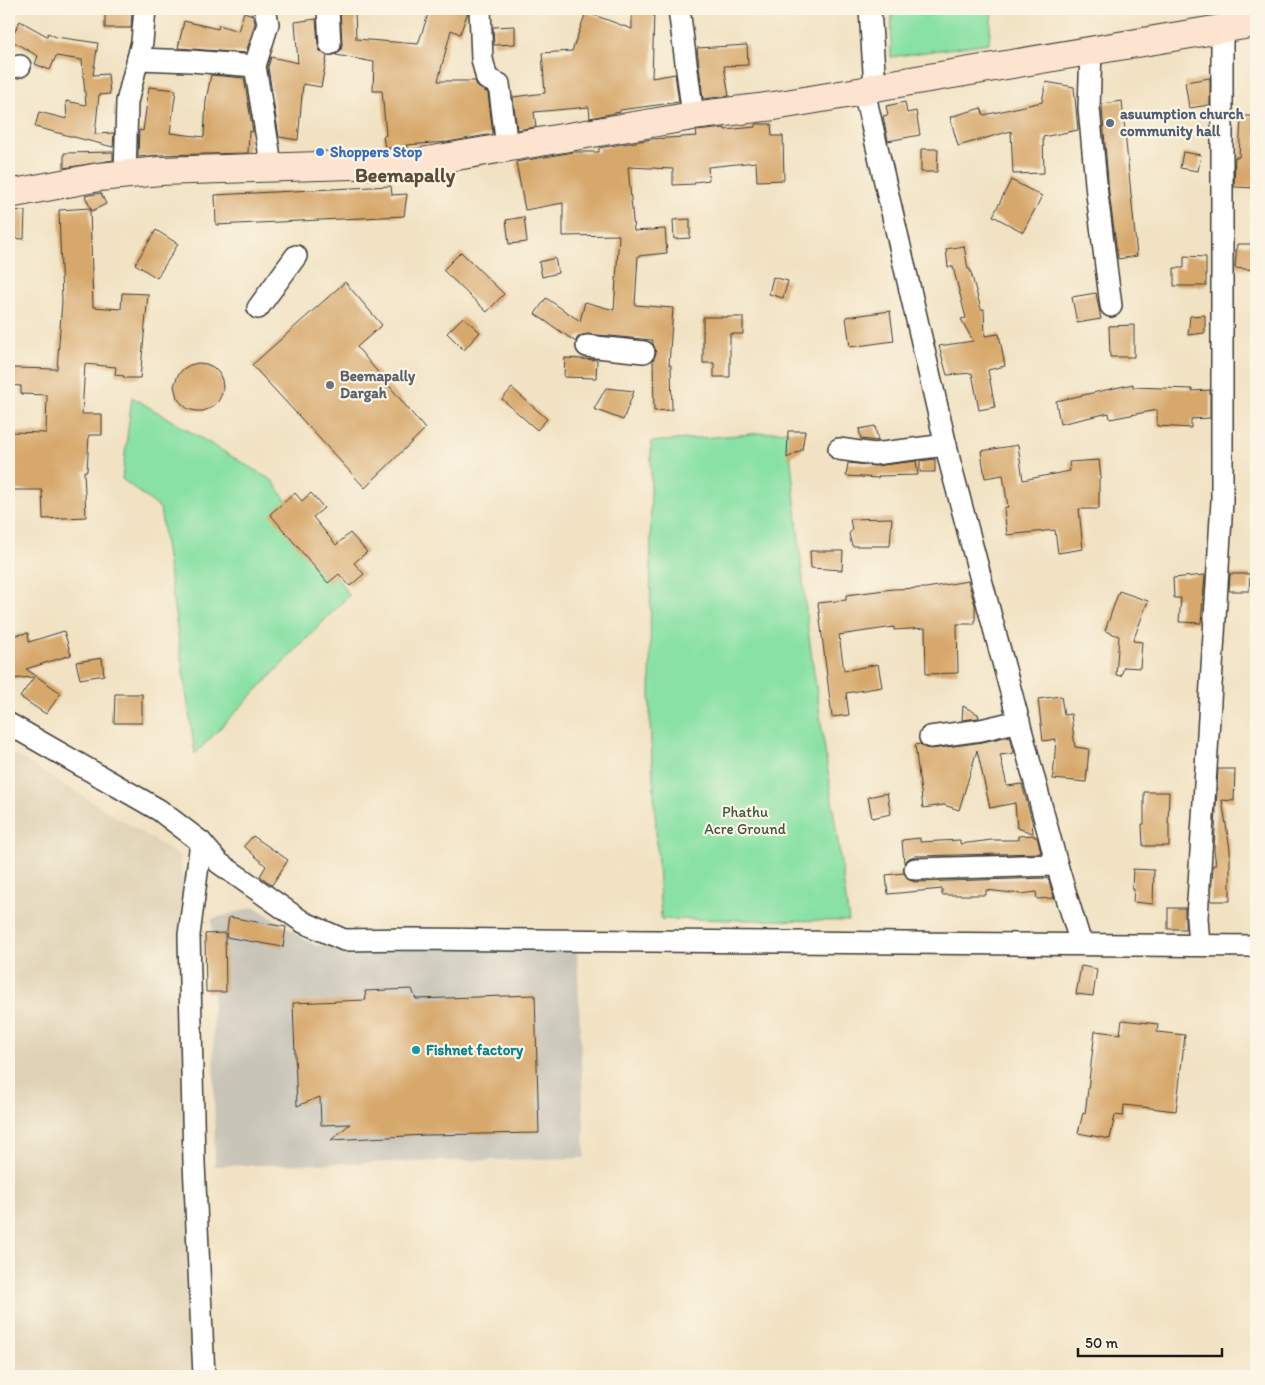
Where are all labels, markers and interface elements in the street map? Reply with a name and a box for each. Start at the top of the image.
place label: asuumption church community hall [1120,105,1245,141]
marker: asuumption church community hall [1104,117,1116,129]
place label: Shoppers Stop [330,143,422,162]
marker: Shoppers Stop [314,146,326,158]
district label: Beemapally [355,163,456,188]
place label: Beemapally Dargah [340,367,416,403]
marker: Beemapally Dargah [324,379,336,391]
park label: Phathu Acre Ground [704,803,786,838]
place label: Fishnet factory [426,1041,524,1060]
marker: Fishnet factory [410,1044,422,1056]
scale bar [1078,1325,1221,1357]
text: 50 m [1085,1334,1118,1352]

